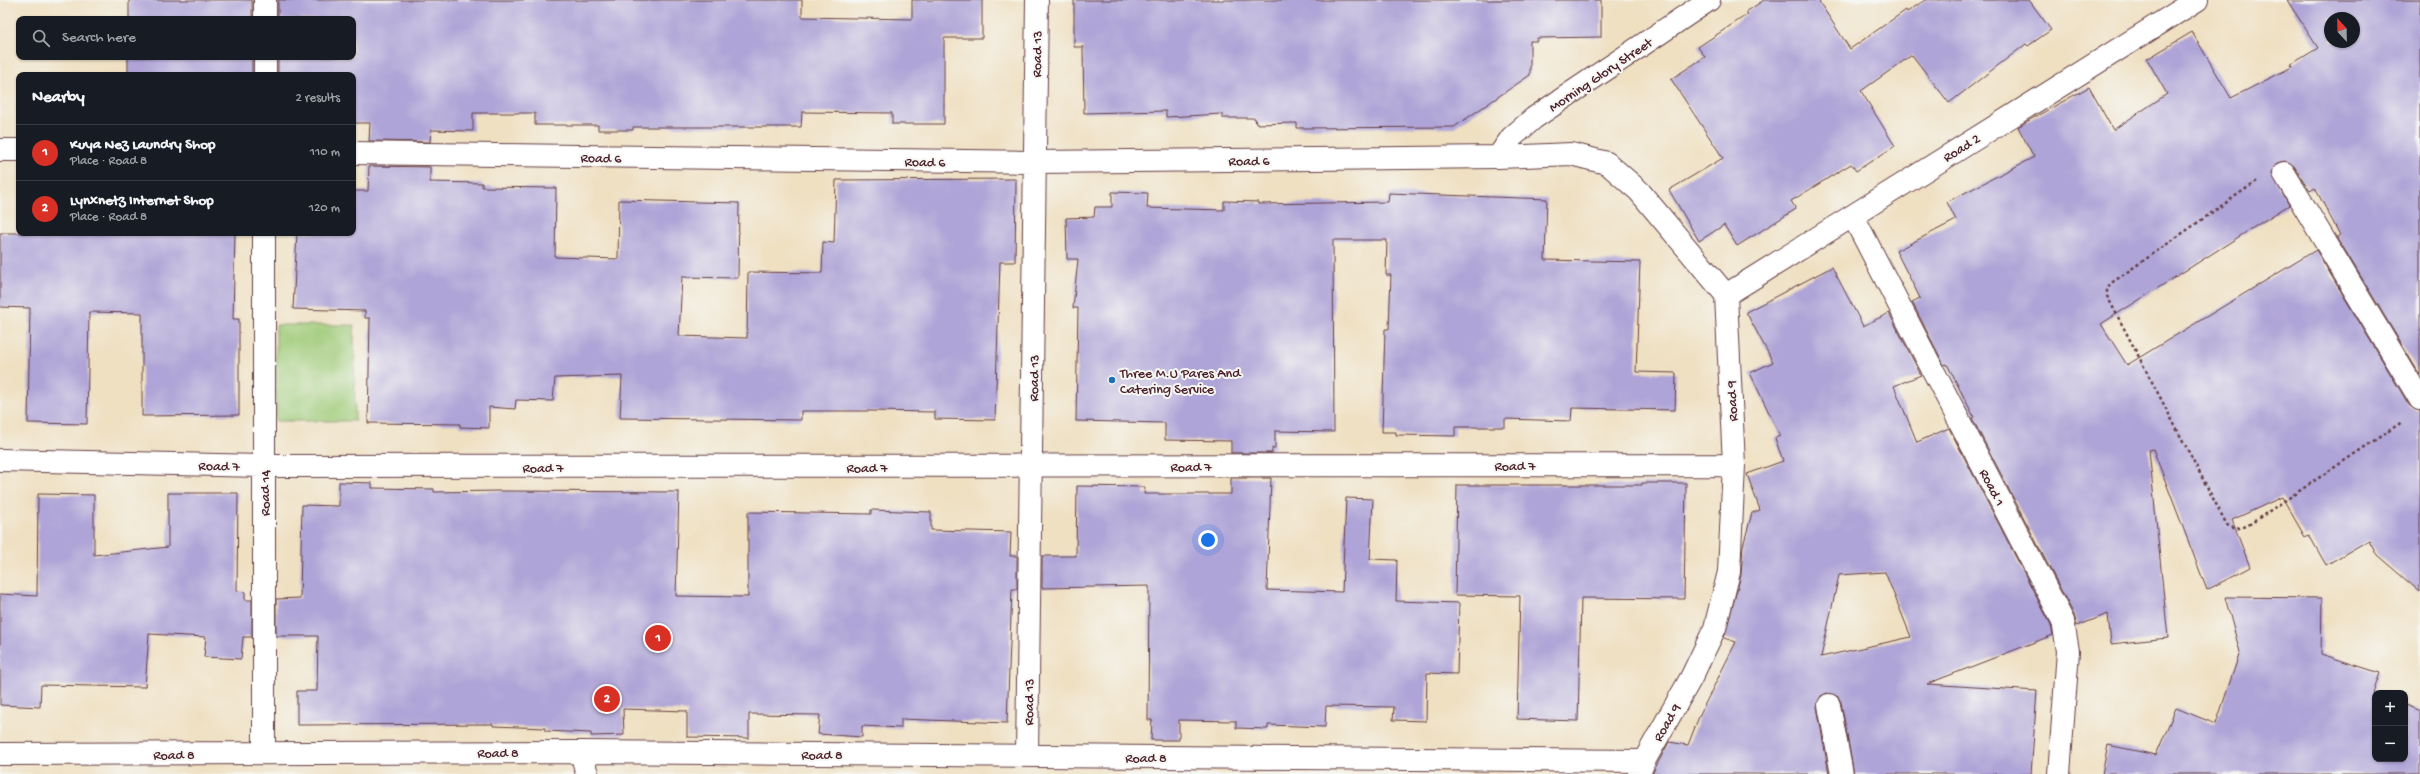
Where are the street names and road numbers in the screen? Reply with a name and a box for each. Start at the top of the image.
street label: Road 13 [1030,30,1047,78]
street label: Morning Glory Street [1546,34,1657,117]
street label: Road 2 [1941,131,1984,167]
street label: Road 6 [580,151,622,168]
street label: Road 6 [1228,154,1271,171]
street label: Road 6 [904,155,946,172]
street label: Road 13 [1027,354,1044,402]
street label: Road 9 [1724,380,1743,422]
street label: Road 7 [198,459,240,476]
street label: Road 7 [1494,459,1536,476]
street label: Road 7 [1170,460,1212,477]
street label: Road 7 [522,461,564,478]
street label: Road 7 [846,461,888,478]
street label: Road 1 [1974,467,2007,510]
street label: Road 14 [258,470,275,516]
street label: Road 13 [1022,678,1039,726]
street label: Road 9 [1651,701,1686,745]
street label: Road 8 [477,746,519,763]
street label: Road 8 [153,748,195,765]
street label: Road 8 [801,748,843,765]
street label: Road 8 [1125,751,1167,768]

